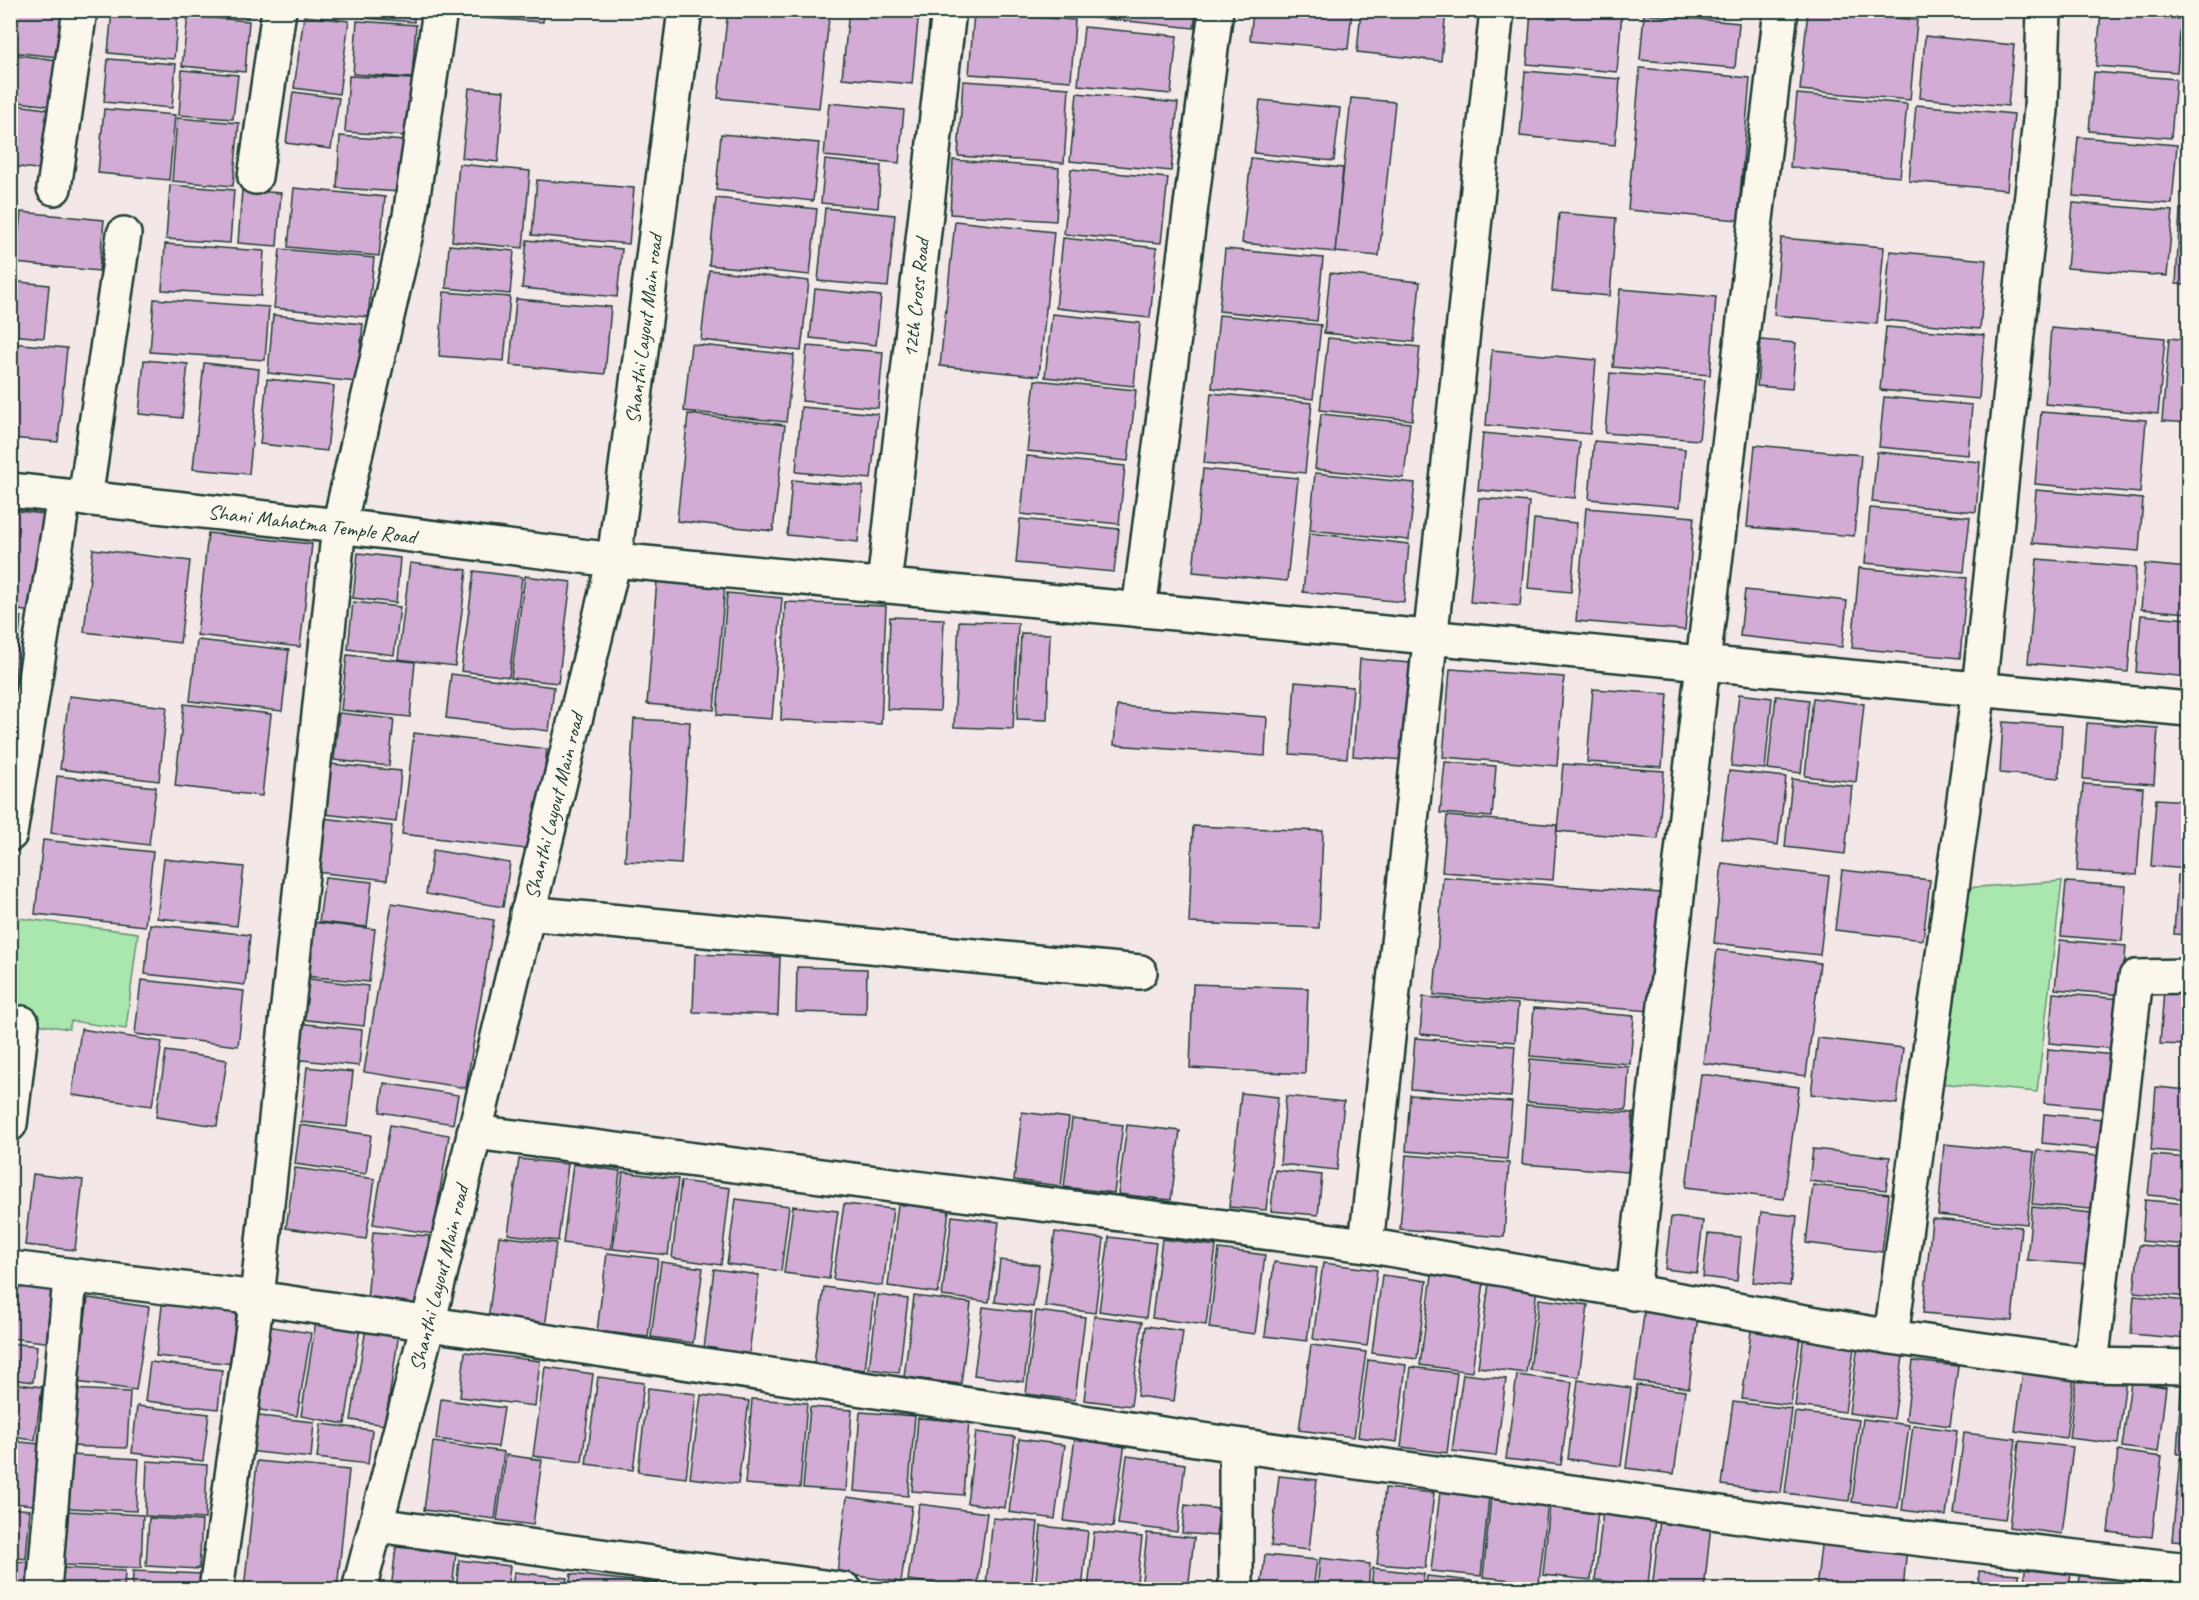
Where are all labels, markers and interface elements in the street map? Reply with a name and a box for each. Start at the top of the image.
street label: Shanthi Layout Main road [619,230,669,425]
street label: 12th Cross Road [897,234,935,359]
street label: Shani Mahatma Temple Road [206,498,420,550]
street label: Shanthi Layout Main road [518,708,590,902]
street label: Shanthi Layout Main road [403,1180,475,1374]

